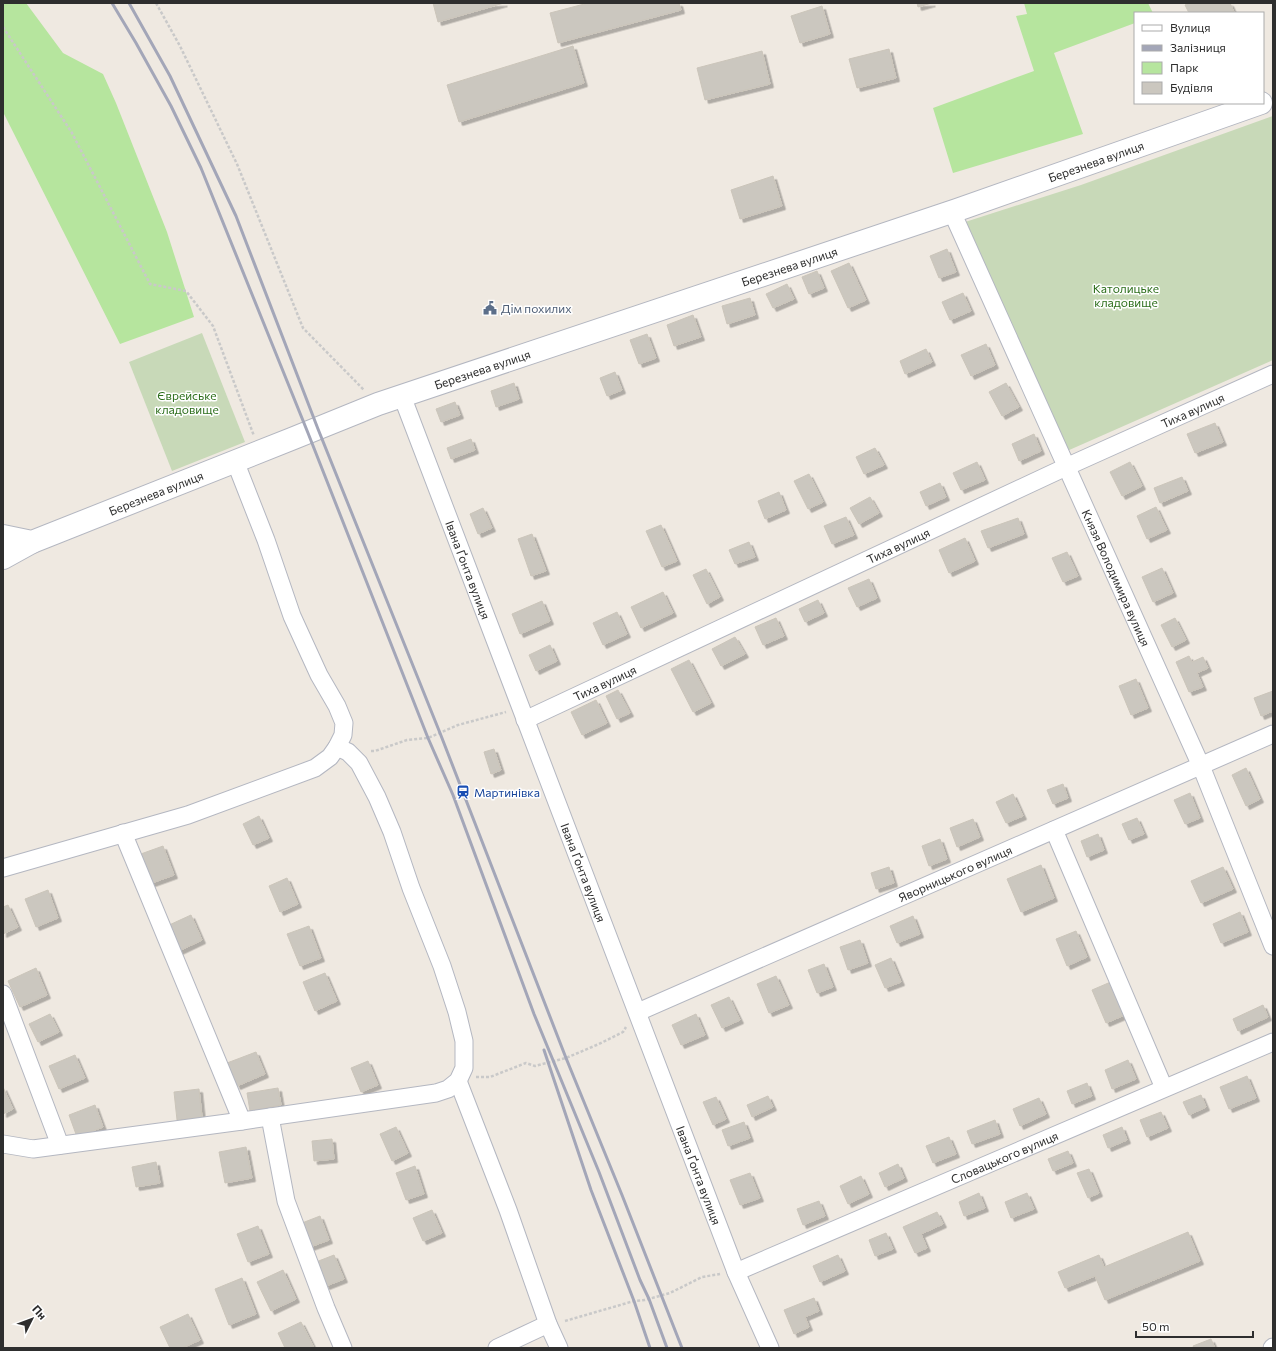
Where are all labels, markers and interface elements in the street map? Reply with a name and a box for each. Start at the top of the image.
legend [1134,12,1264,104]
text: Вулиця [1170,20,1211,34]
text: Залізниця [1170,40,1226,54]
text: Парк [1170,60,1199,74]
text: Будівля [1170,80,1213,94]
street label: Березнева вулиця [1046,138,1146,184]
street label: Березнева вулиця [740,244,839,289]
park label: Католицьке кладовище [1093,281,1159,309]
public building icon: Дiм похилих [482,300,498,316]
place label: Дiм похилих [501,301,572,315]
street label: Березнева вулиця [432,346,532,392]
park label: Єврейське кладовище [155,388,219,416]
street label: Тиха вулиця [1159,390,1226,430]
street label: Березнева вулиця [107,468,205,518]
street label: Князя Володимира вулиця [1080,507,1153,648]
street label: Івана Ґонта вулиця [443,518,493,621]
street label: Тиха вулиця [865,525,932,566]
street label: Тиха вулиця [571,662,638,703]
station icon: Мартинівка [455,784,471,800]
place label: Мартинівка [474,785,540,799]
street label: Івана Ґонта вулиця [558,821,609,924]
street label: Яворницького вулиця [896,842,1014,904]
street label: Івана Ґонта вулиця [674,1124,724,1227]
street label: Словацького вулиця [949,1128,1060,1186]
north arrow [12,1299,52,1339]
text: Пн [30,1302,50,1322]
scale bar [1136,1313,1253,1339]
text: 50 m [1142,1319,1170,1333]

